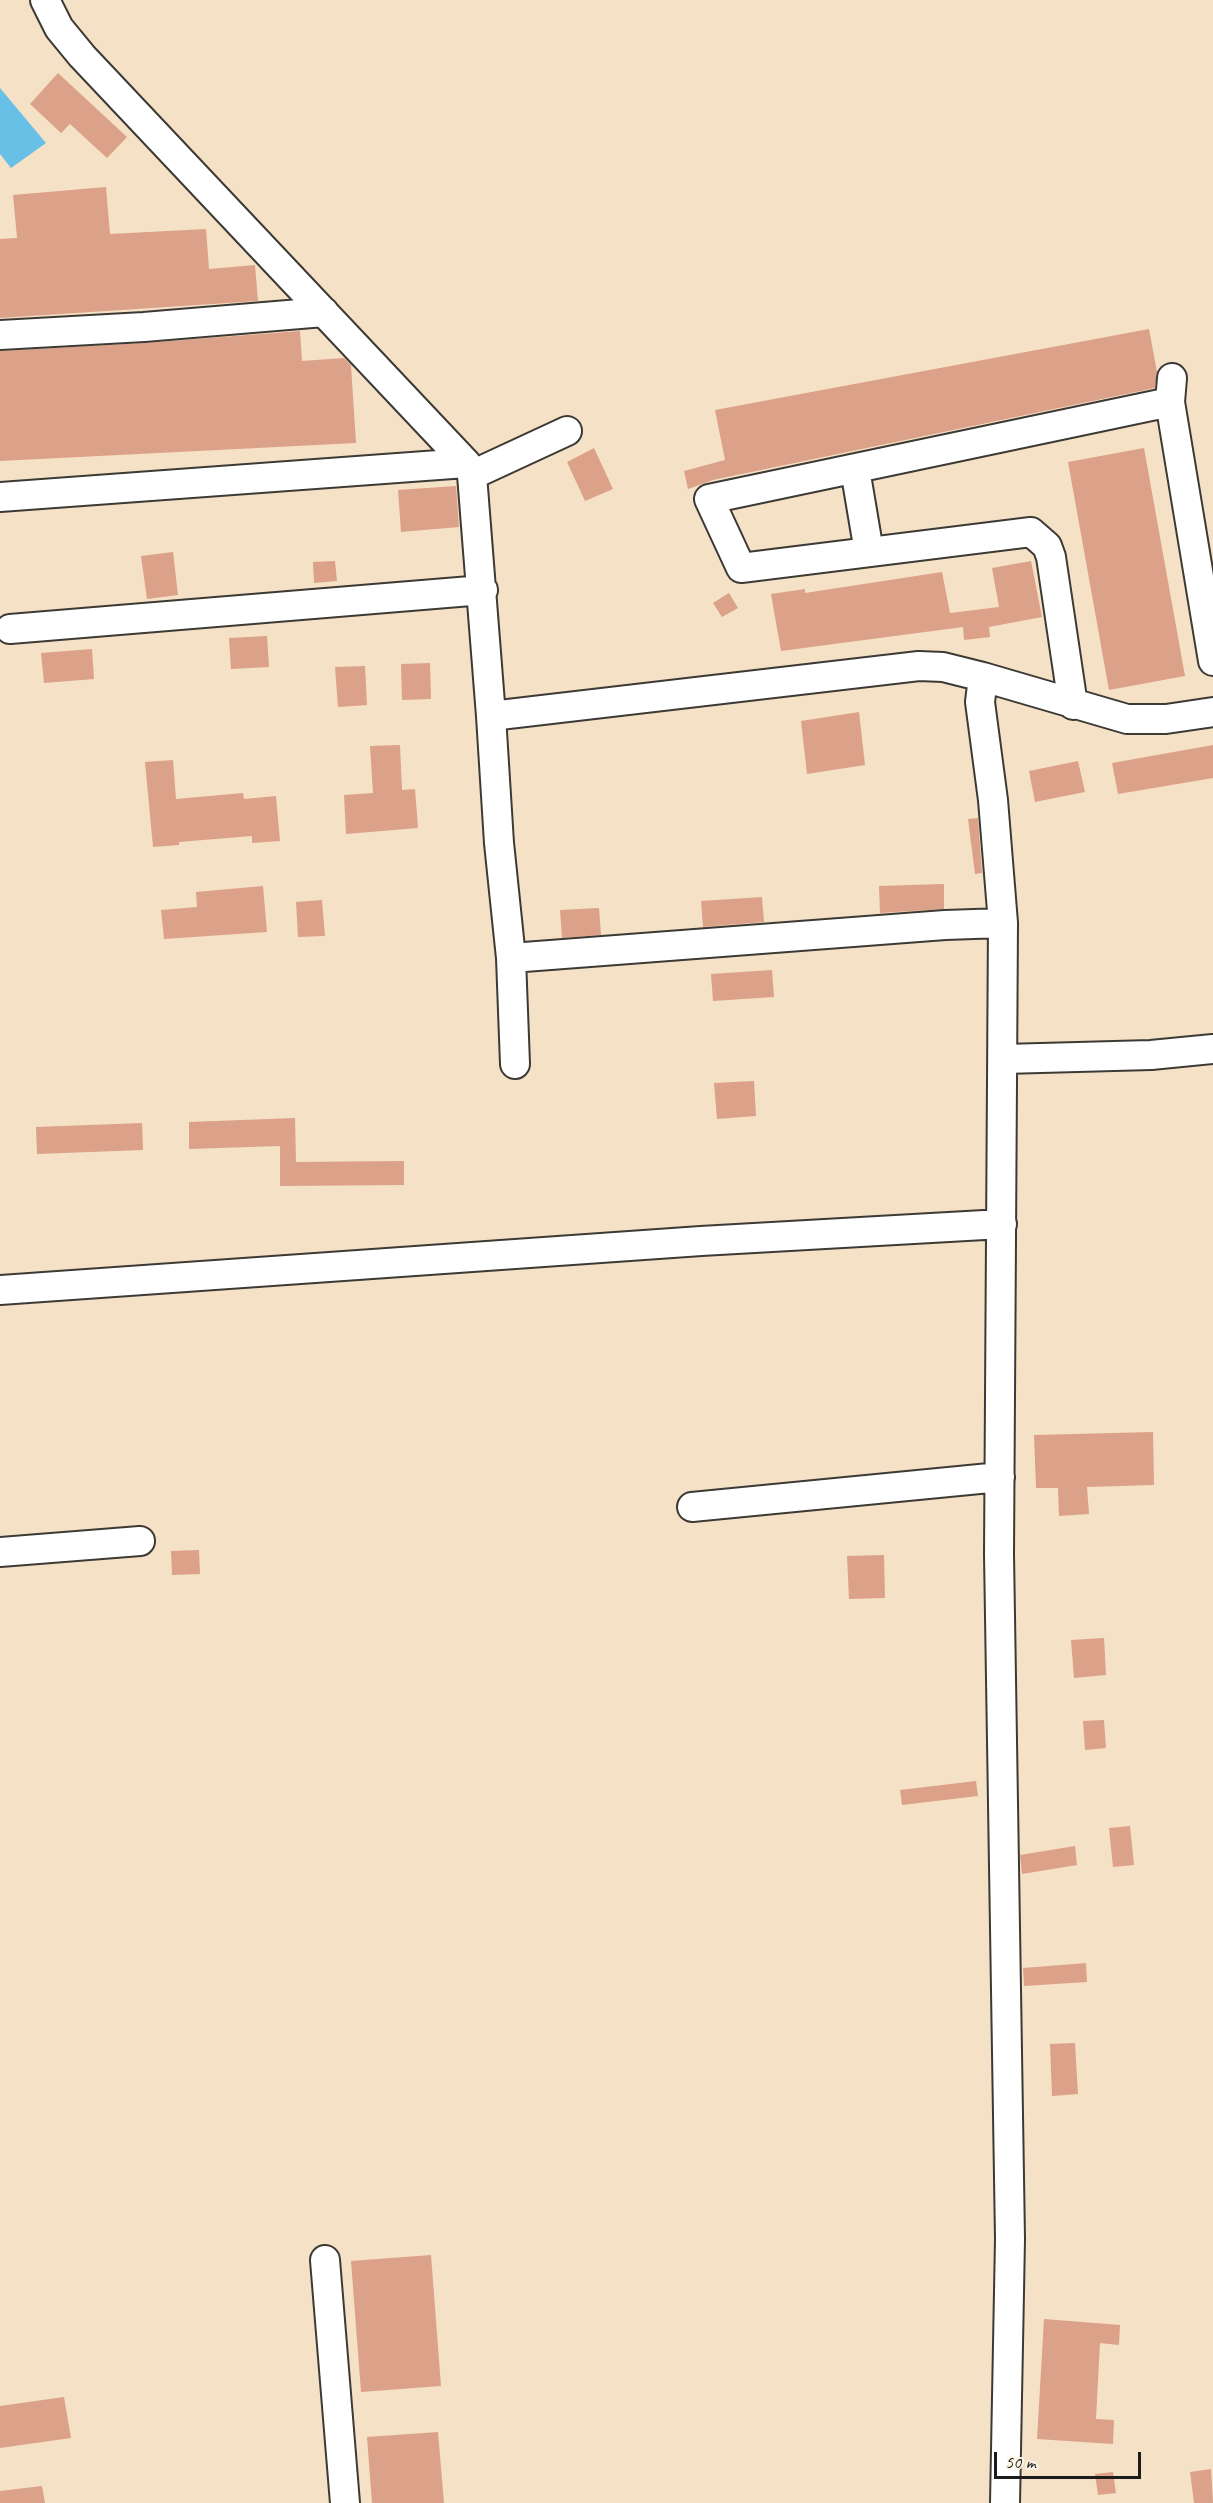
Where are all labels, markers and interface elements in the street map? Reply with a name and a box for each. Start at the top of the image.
scale bar [997,2440,1144,2478]
text: 50 m [1005,2451,1036,2473]

